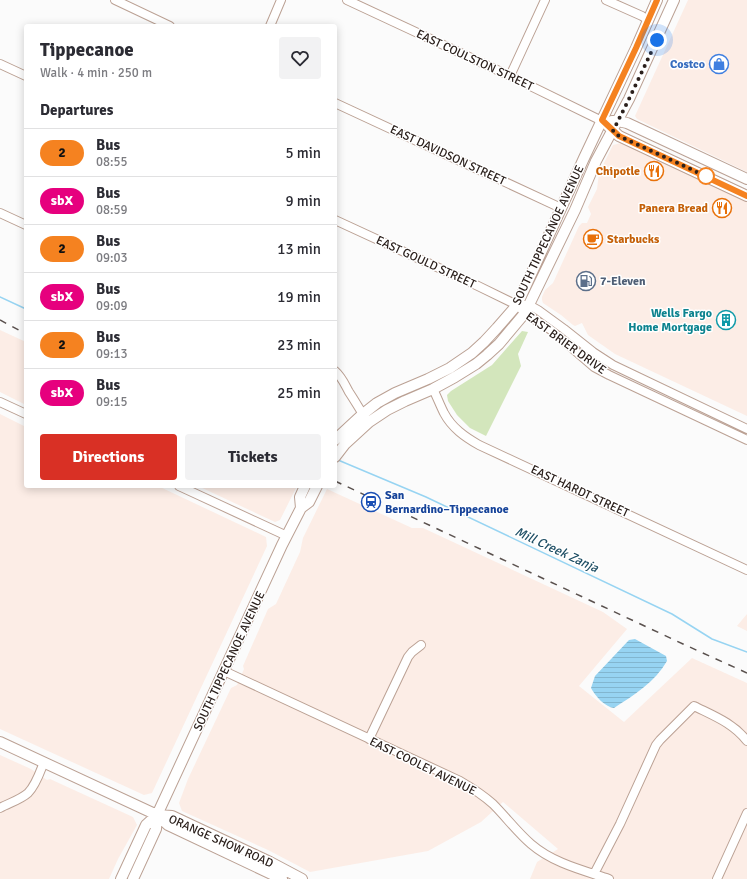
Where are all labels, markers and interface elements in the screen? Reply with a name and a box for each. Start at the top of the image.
street label: EAST COULSTON STREET [414,27,536,94]
your location [647,30,667,50]
button: heart [279,37,321,79]
text: Tippecanoe [40,38,134,62]
shop icon: Costco [708,53,730,75]
place label: Costco [670,57,705,72]
text: Walk · 4 min · 250 m [40,65,152,81]
text: Departures [40,101,113,119]
street label: EAST DAVIDSON STREET [388,122,508,189]
text: Bus [96,136,120,154]
text: 2 [58,144,66,161]
text: 5 min [285,144,321,162]
text: 08:55 [96,154,128,170]
restaurant icon: Chipotle [643,160,665,182]
street label: SOUTH TIPPECANOE AVENUE [509,163,588,307]
place label: Chipotle [596,164,640,179]
unlabelled marker [697,167,715,185]
text: Bus [96,184,120,202]
text: sbX [51,192,73,209]
text: 9 min [285,192,321,210]
restaurant icon: Panera Bread [711,197,733,219]
place label: Panera Bread [639,201,709,216]
text: 08:59 [96,202,128,218]
cafe icon: Starbucks [582,228,604,250]
text: Bus [96,232,120,250]
place label: Starbucks [607,232,660,247]
street label: EAST GOULD STREET [374,233,478,292]
text: 2 [58,240,66,257]
text: 13 min [277,240,321,258]
text: 09:03 [96,250,128,266]
fuel station icon: 7-Eleven [575,270,597,292]
place label: 7-Eleven [600,274,646,289]
text: Bus [96,280,120,298]
text: sbX [51,288,73,305]
text: 19 min [277,288,321,306]
text: 09:09 [96,298,128,314]
place label: Wells Fargo Home Mortgage [628,306,712,335]
street label: EAST BRIER DRIVE [523,309,609,378]
building icon: Wells Fargo Home Mortgage [715,309,737,331]
text: Bus [96,328,120,346]
text: 2 [58,336,66,353]
text: 23 min [277,336,321,354]
text: 09:13 [96,346,128,362]
text: Bus [96,376,120,394]
text: sbX [51,384,73,401]
text: 25 min [277,384,321,402]
text: 09:15 [96,394,128,410]
button: Directions [40,434,177,480]
button: Tickets [185,434,321,480]
street label: EAST HARDT STREET [528,462,631,521]
place label: San Bernardino–Tippecanoe [385,488,509,517]
station icon: San Bernardino–Tippecanoe [360,491,382,513]
water label: Mill Creek Zanja [512,524,601,576]
street label: SOUTH TIPPECANOE AVENUE [190,589,269,733]
street label: EAST COOLEY AVENUE [367,734,479,799]
street label: ORANGE SHOW ROAD [166,812,276,871]

